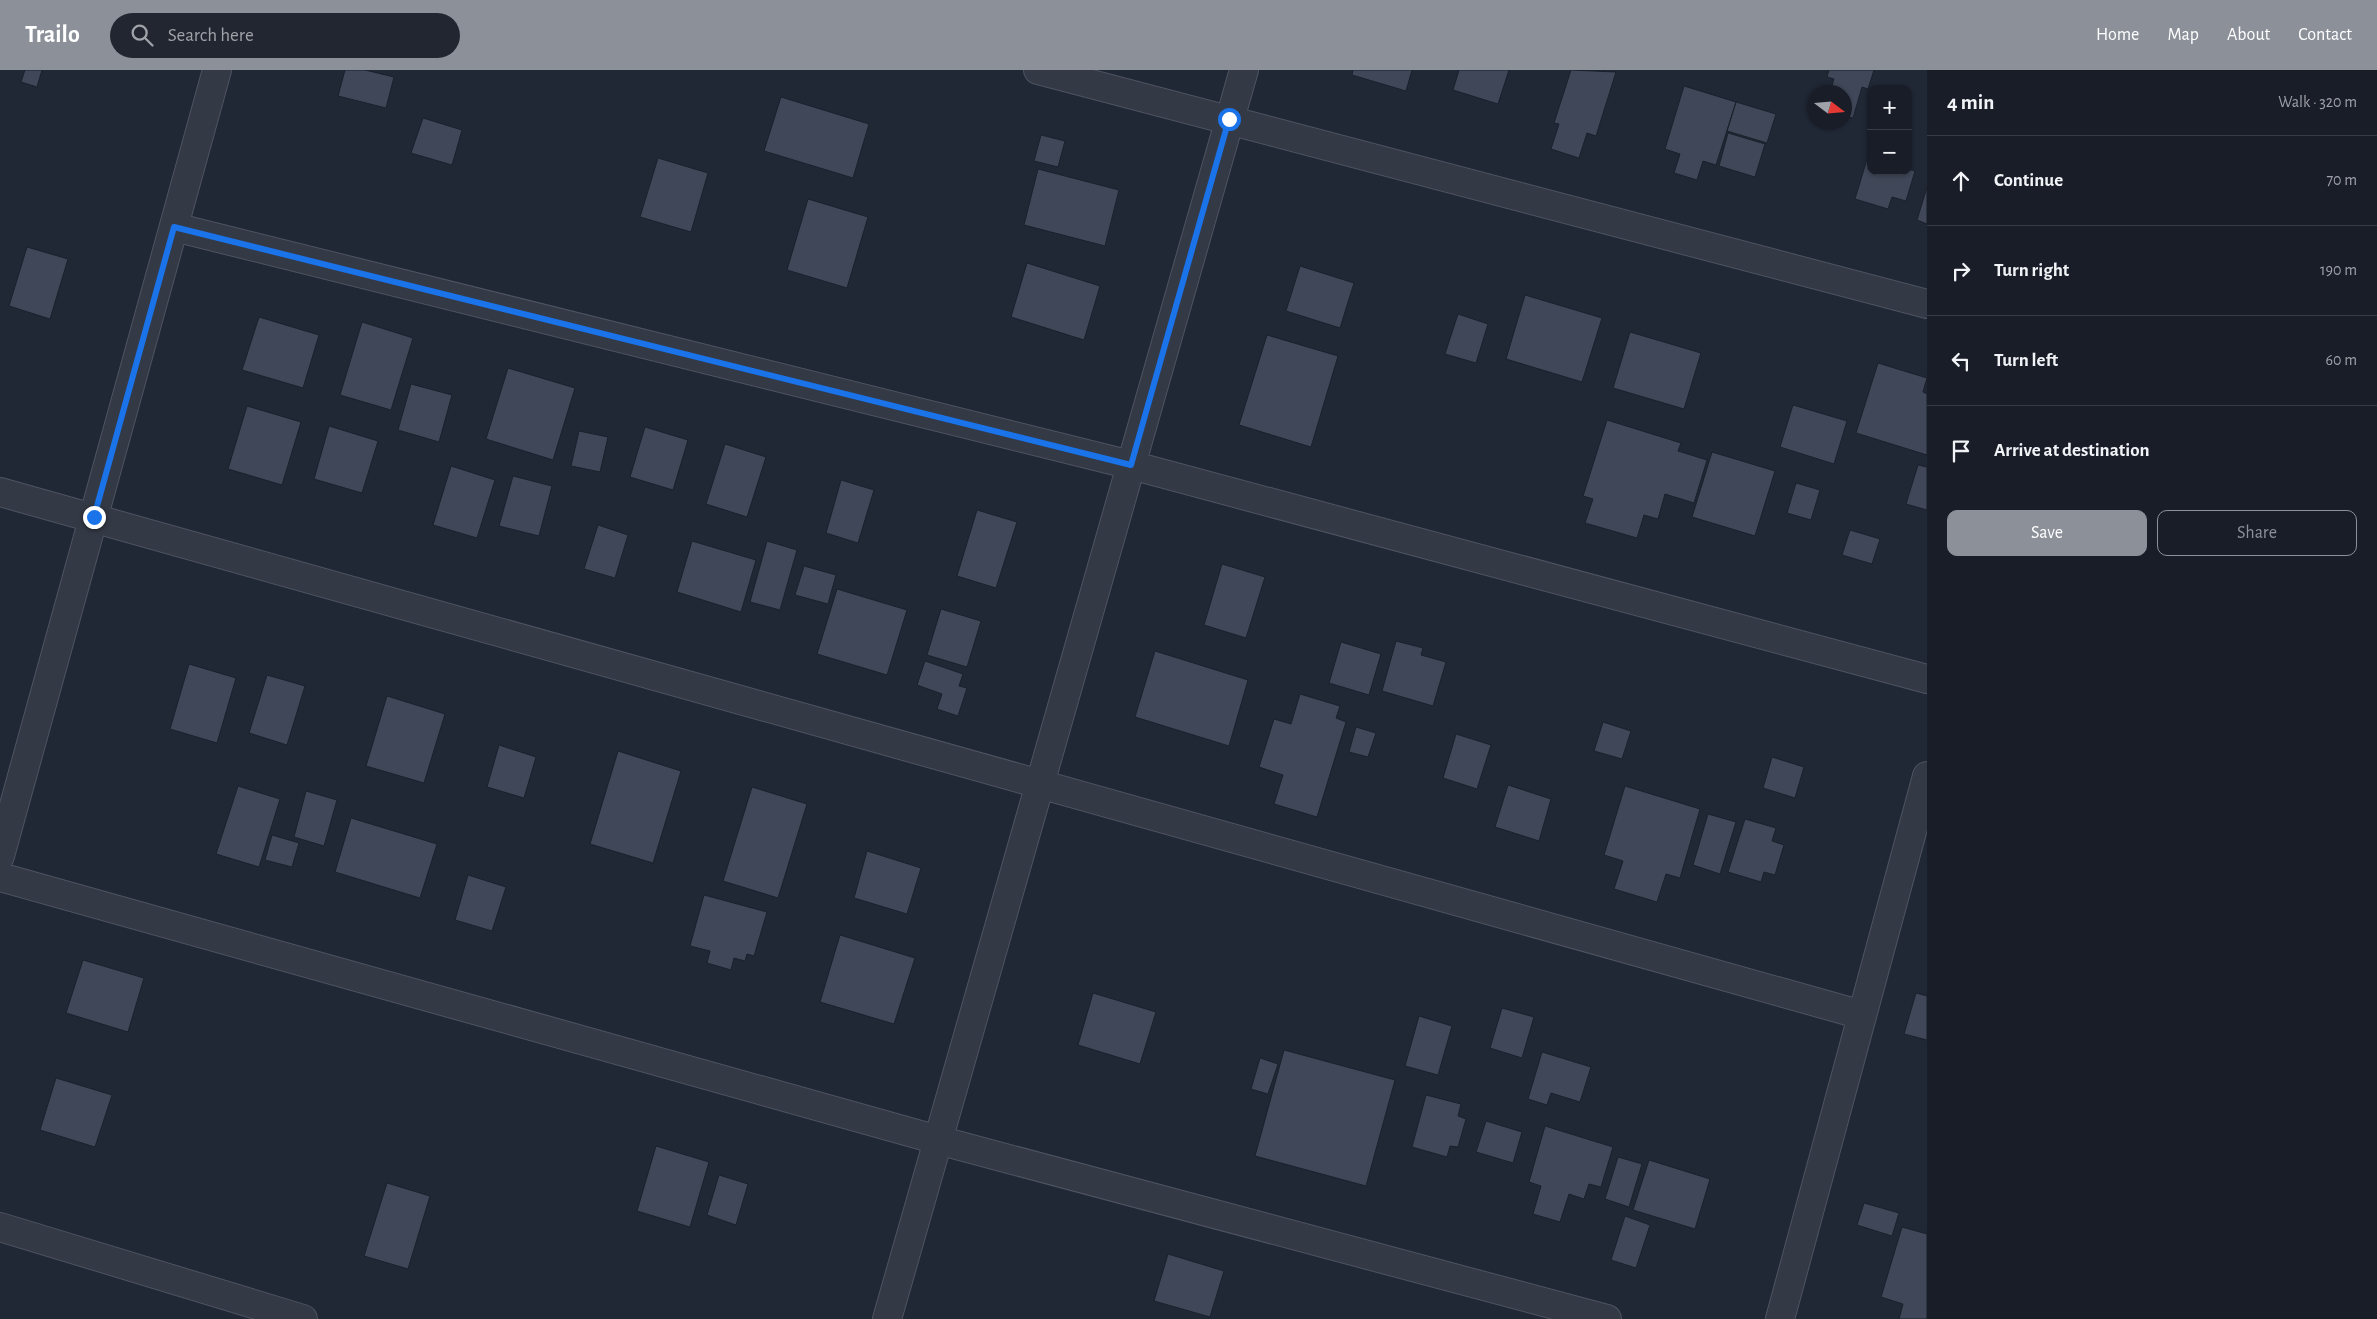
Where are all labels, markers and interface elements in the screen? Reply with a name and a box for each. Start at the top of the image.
search box [110,13,460,58]
icon: search [128,21,156,49]
text: Trailo [25,23,80,47]
text: Search here [168,26,254,45]
text: Home [2096,26,2139,44]
text: Map [2167,26,2199,44]
text: About [2227,26,2270,44]
text: Contact [2298,26,2352,44]
north arrow [1807,85,1852,130]
map controls [1867,85,1912,175]
button: + [1867,85,1912,130]
text: 4 min [1947,92,1994,113]
text: Walk · 320 m [2278,94,2357,110]
route start [1218,108,1241,131]
button: − [1867,130,1912,175]
icon: ahead [1947,167,1975,195]
text: Continue [1994,171,2063,190]
text: 70 m [2326,172,2357,188]
icon: right [1947,257,1975,285]
text: Turn right [1994,261,2069,280]
text: 190 m [2320,262,2357,278]
icon: left [1947,347,1975,375]
text: Turn left [1994,351,2058,370]
text: 60 m [2326,352,2357,368]
icon: arrive [1947,437,1975,465]
text: Arrive at destination [1994,441,2150,460]
route end [83,506,106,529]
button: Save [1947,510,2147,556]
button: Share [2157,510,2357,556]

